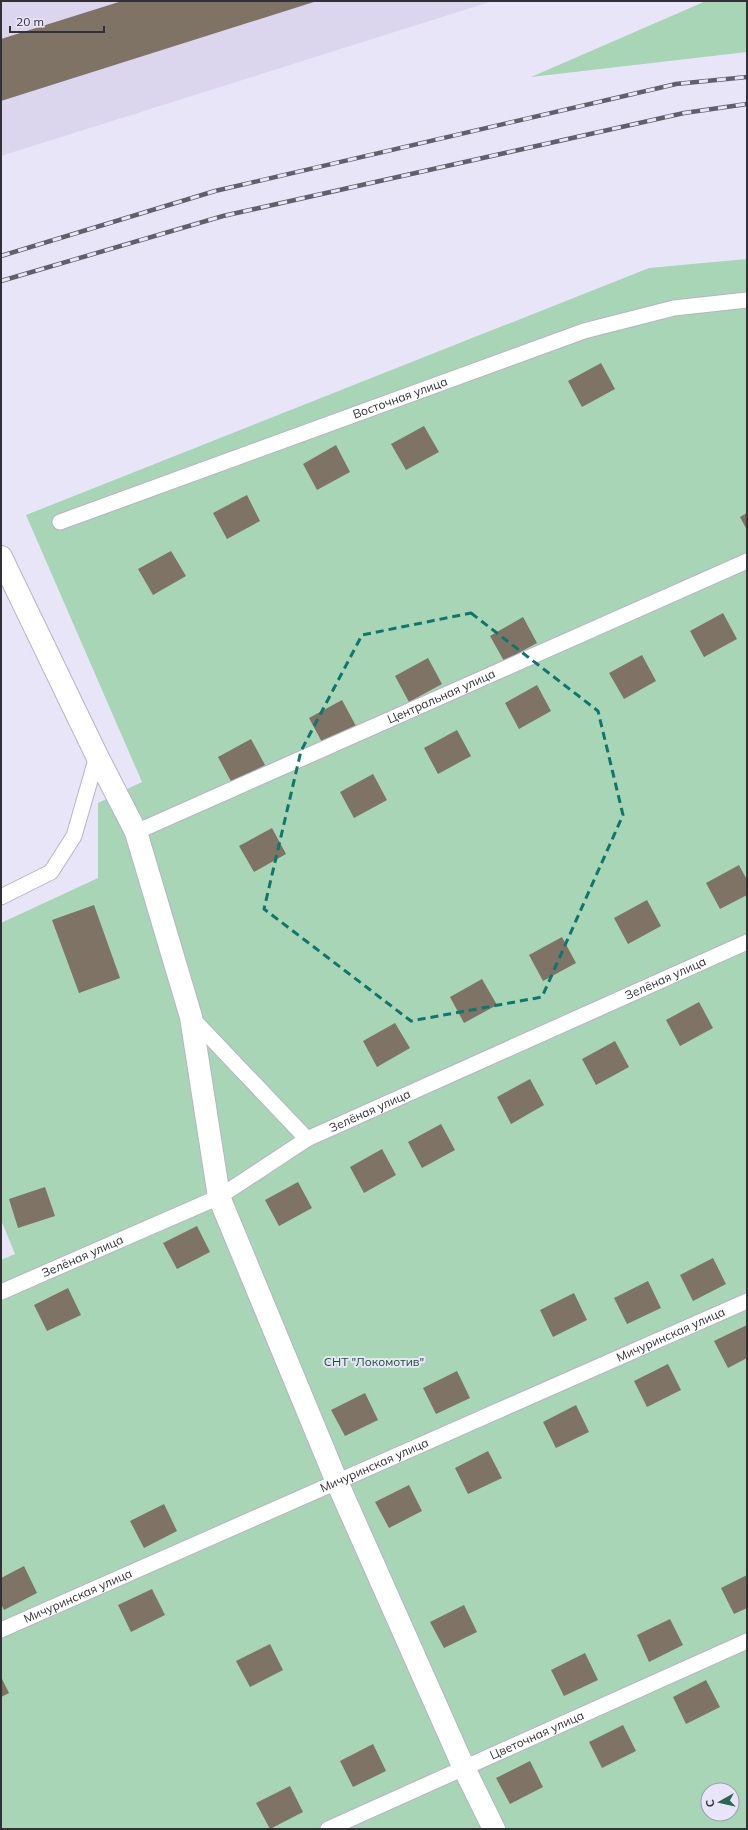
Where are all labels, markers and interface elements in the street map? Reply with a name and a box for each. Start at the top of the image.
scale bar [10,8,104,34]
text: 20 m [16,14,44,29]
street label: Восточная улица [351,373,449,422]
street label: Центральная улица [385,666,497,727]
street label: Зелёная улица [622,953,708,1003]
street label: Зелёная улица [327,1086,413,1135]
street label: Зелёная улица [39,1232,125,1280]
street label: Мичуринская улица [614,1304,727,1365]
park label: СНТ "Локомотив" [324,1354,424,1369]
street label: Мичуринская улица [318,1434,431,1495]
street label: Мичуринская улица [21,1565,134,1626]
street label: Цветочная улица [487,1707,586,1762]
north arrow [700,1782,740,1822]
text: С [703,1798,718,1808]

